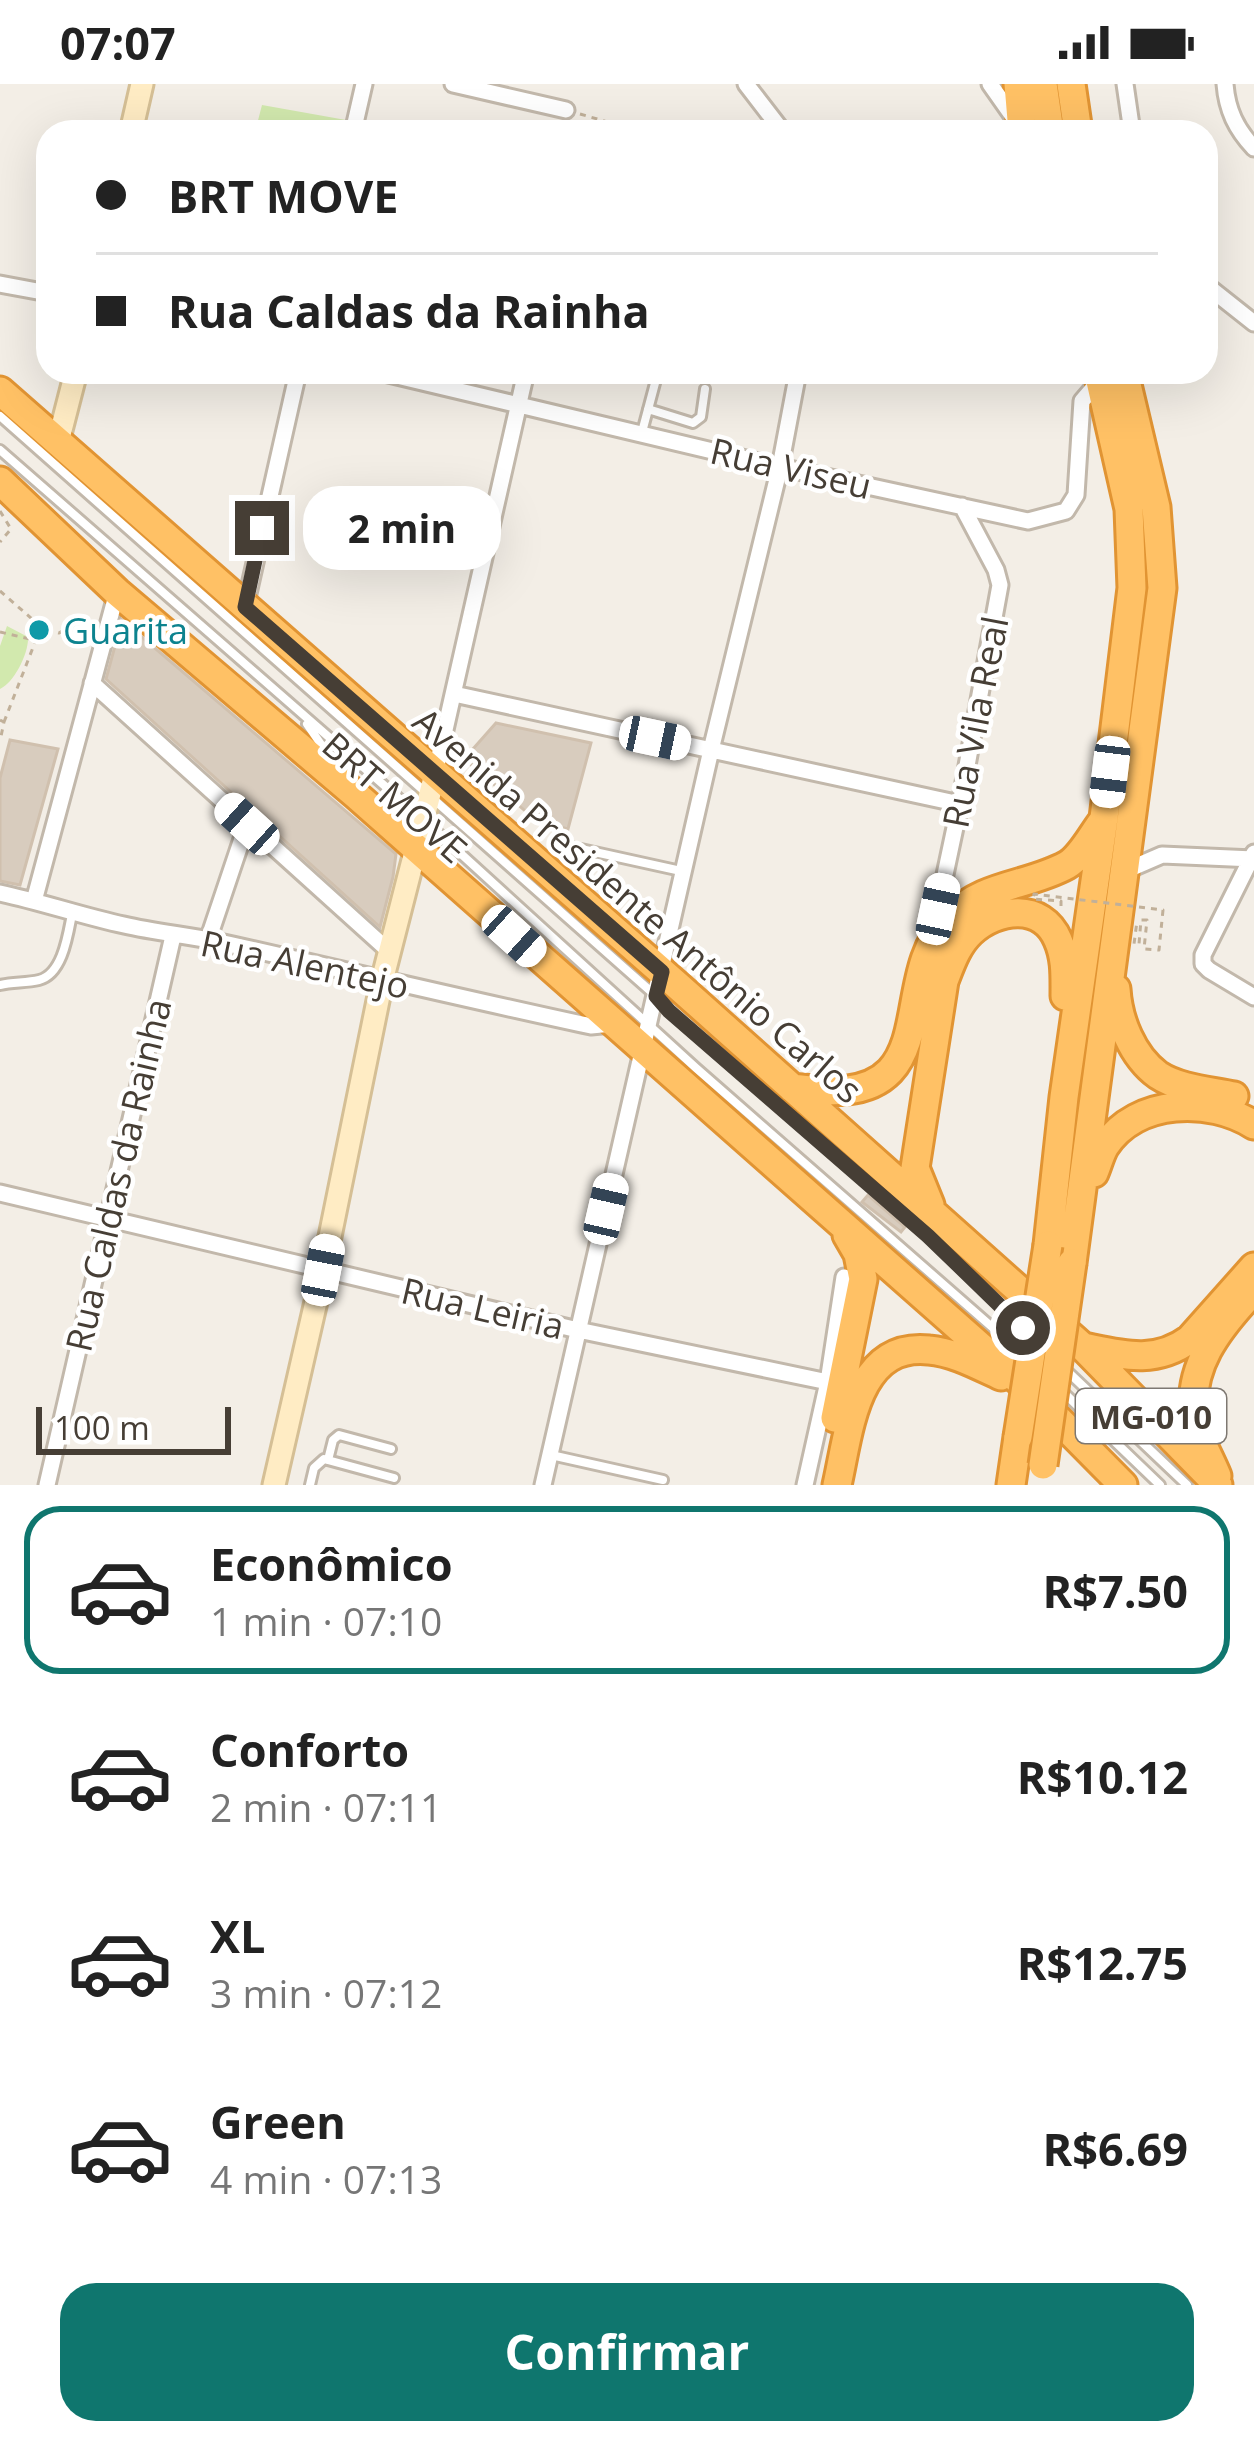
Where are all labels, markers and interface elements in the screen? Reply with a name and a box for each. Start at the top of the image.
text: 07:07 [60,12,176,73]
text: BRT MOVE [168,165,398,226]
text: Rua Caldas da Rainha [168,280,650,341]
street label: Rua Viseu [706,426,876,510]
callout: 2 min [304,486,502,570]
route end [235,501,289,555]
text: 2 min [348,501,456,554]
place label: Guarita [63,606,188,655]
street label: Rua Vila Real [931,612,1019,832]
marker: Guarita [26,617,52,643]
street label: Avenida Presidente Antônio Carlos [403,696,873,1114]
car [616,713,694,763]
street label: BRT MOVE [312,721,478,873]
car [1088,734,1132,810]
car [208,787,286,861]
car [913,870,963,948]
car [475,899,553,973]
street label: Rua Alentejo [196,918,414,1010]
street label: Rua Caldas da Rainha [54,994,182,1356]
car [580,1170,632,1248]
car [298,1231,348,1309]
street label: Rua Leiria [397,1266,569,1350]
route start [996,1301,1050,1355]
road number: MG-010 [1076,1389,1226,1443]
scale bar [36,1401,231,1454]
text: 100 m [54,1405,150,1450]
text: Econômico [210,1533,453,1594]
icon: car [66,1536,174,1644]
text: R$7.50 [1043,1560,1188,1621]
text: 1 min · 07:10 [210,1594,442,1647]
text: Conforto [210,1719,409,1780]
icon: car [66,1722,174,1830]
text: R$10.12 [1017,1746,1188,1807]
text: 2 min · 07:11 [210,1780,442,1833]
text: XL [210,1905,265,1966]
icon: car [66,1908,174,2016]
text: R$12.75 [1017,1932,1188,1993]
text: 3 min · 07:12 [210,1966,442,2019]
text: Green [210,2091,346,2152]
icon: car [66,2094,174,2202]
text: R$6.69 [1043,2118,1188,2179]
text: 4 min · 07:13 [210,2152,442,2205]
button: Confirmar [60,2283,1194,2421]

